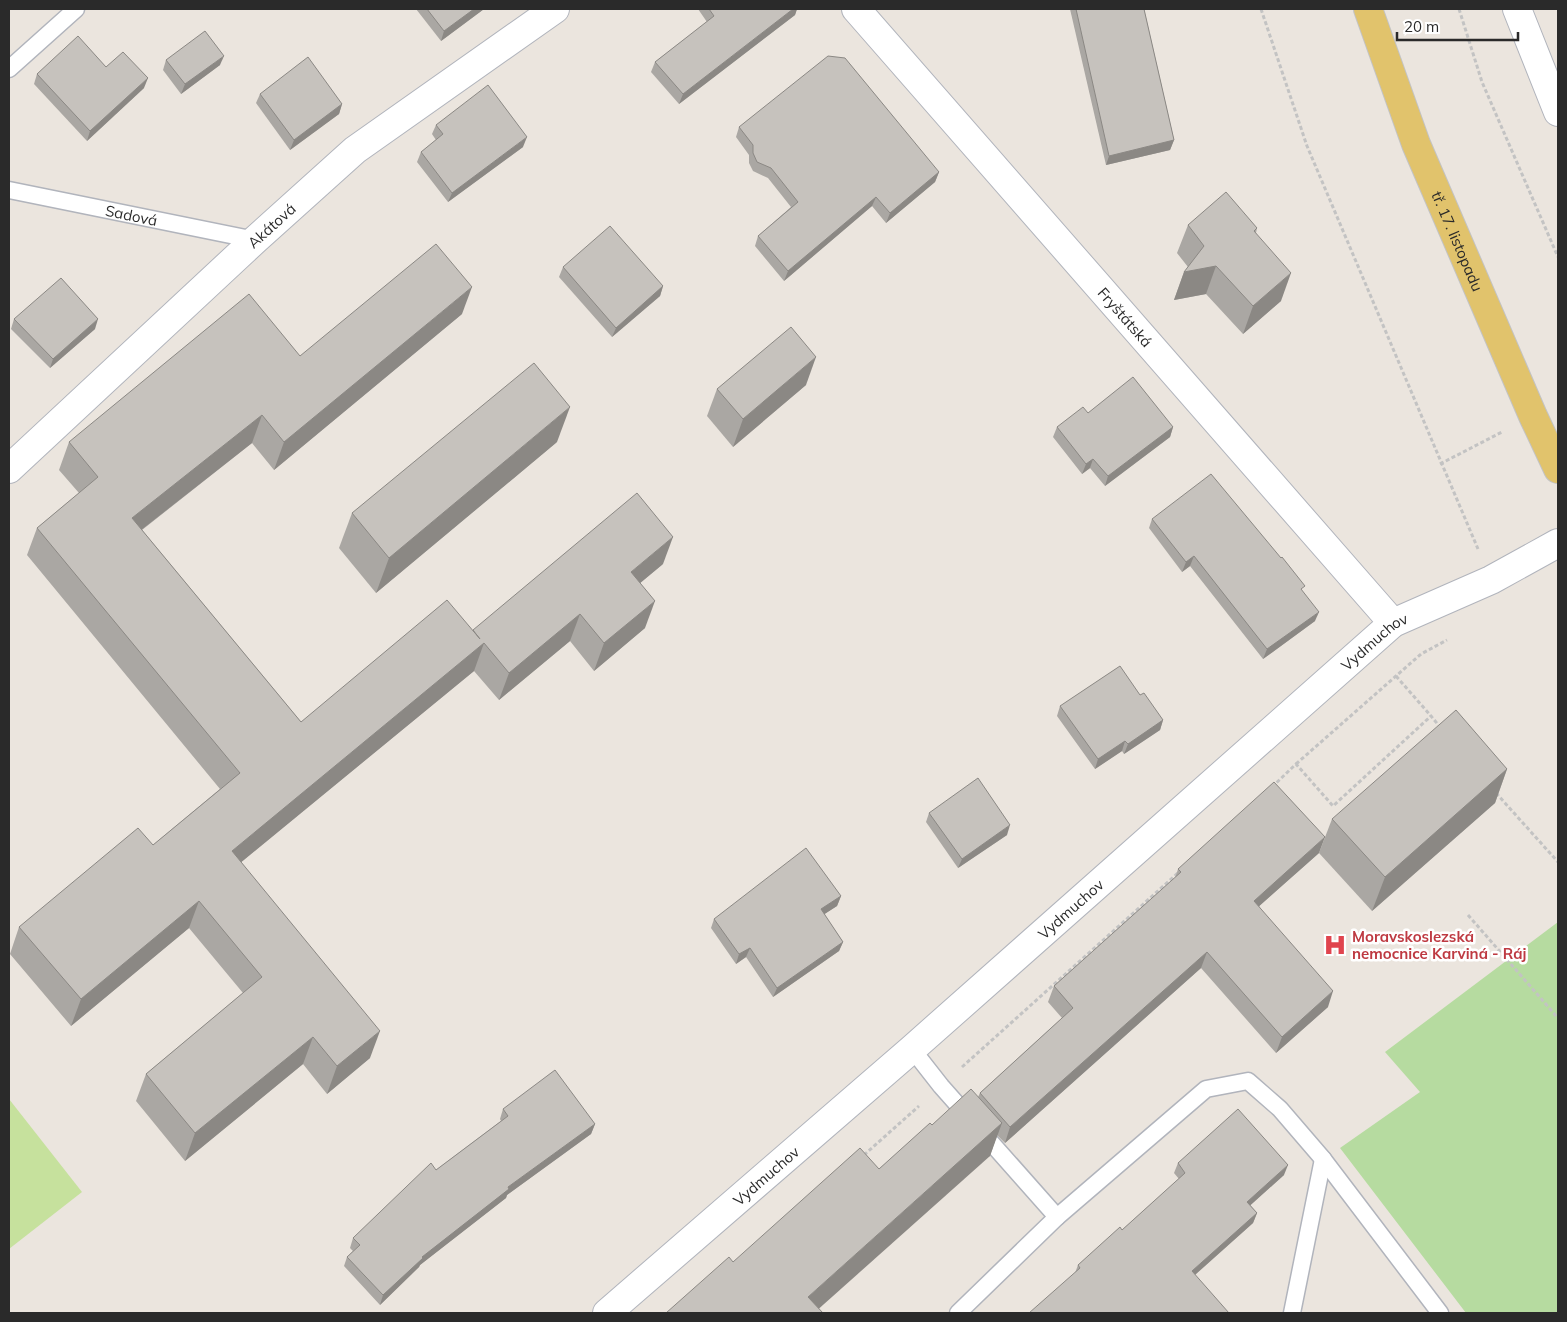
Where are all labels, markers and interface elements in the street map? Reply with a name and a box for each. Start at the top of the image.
scale bar [1397,10,1518,42]
text: 20 m [1404,17,1439,36]
street label: tř. 17. listopadu [1428,188,1488,294]
street label: Akátová [243,199,299,252]
street label: Sadová [104,200,159,229]
street label: Fryštátská [1094,283,1156,351]
street label: Vydmuchov [1337,608,1410,674]
street label: Vydmuchov [1034,875,1107,943]
place label: Moravskoslezská nemocnice Karviná - Ráj [1352,927,1527,963]
hospital icon: Moravskoslezská nemocnice Karviná - Ráj [1322,932,1348,958]
street label: Vydmuchov [729,1142,803,1209]

